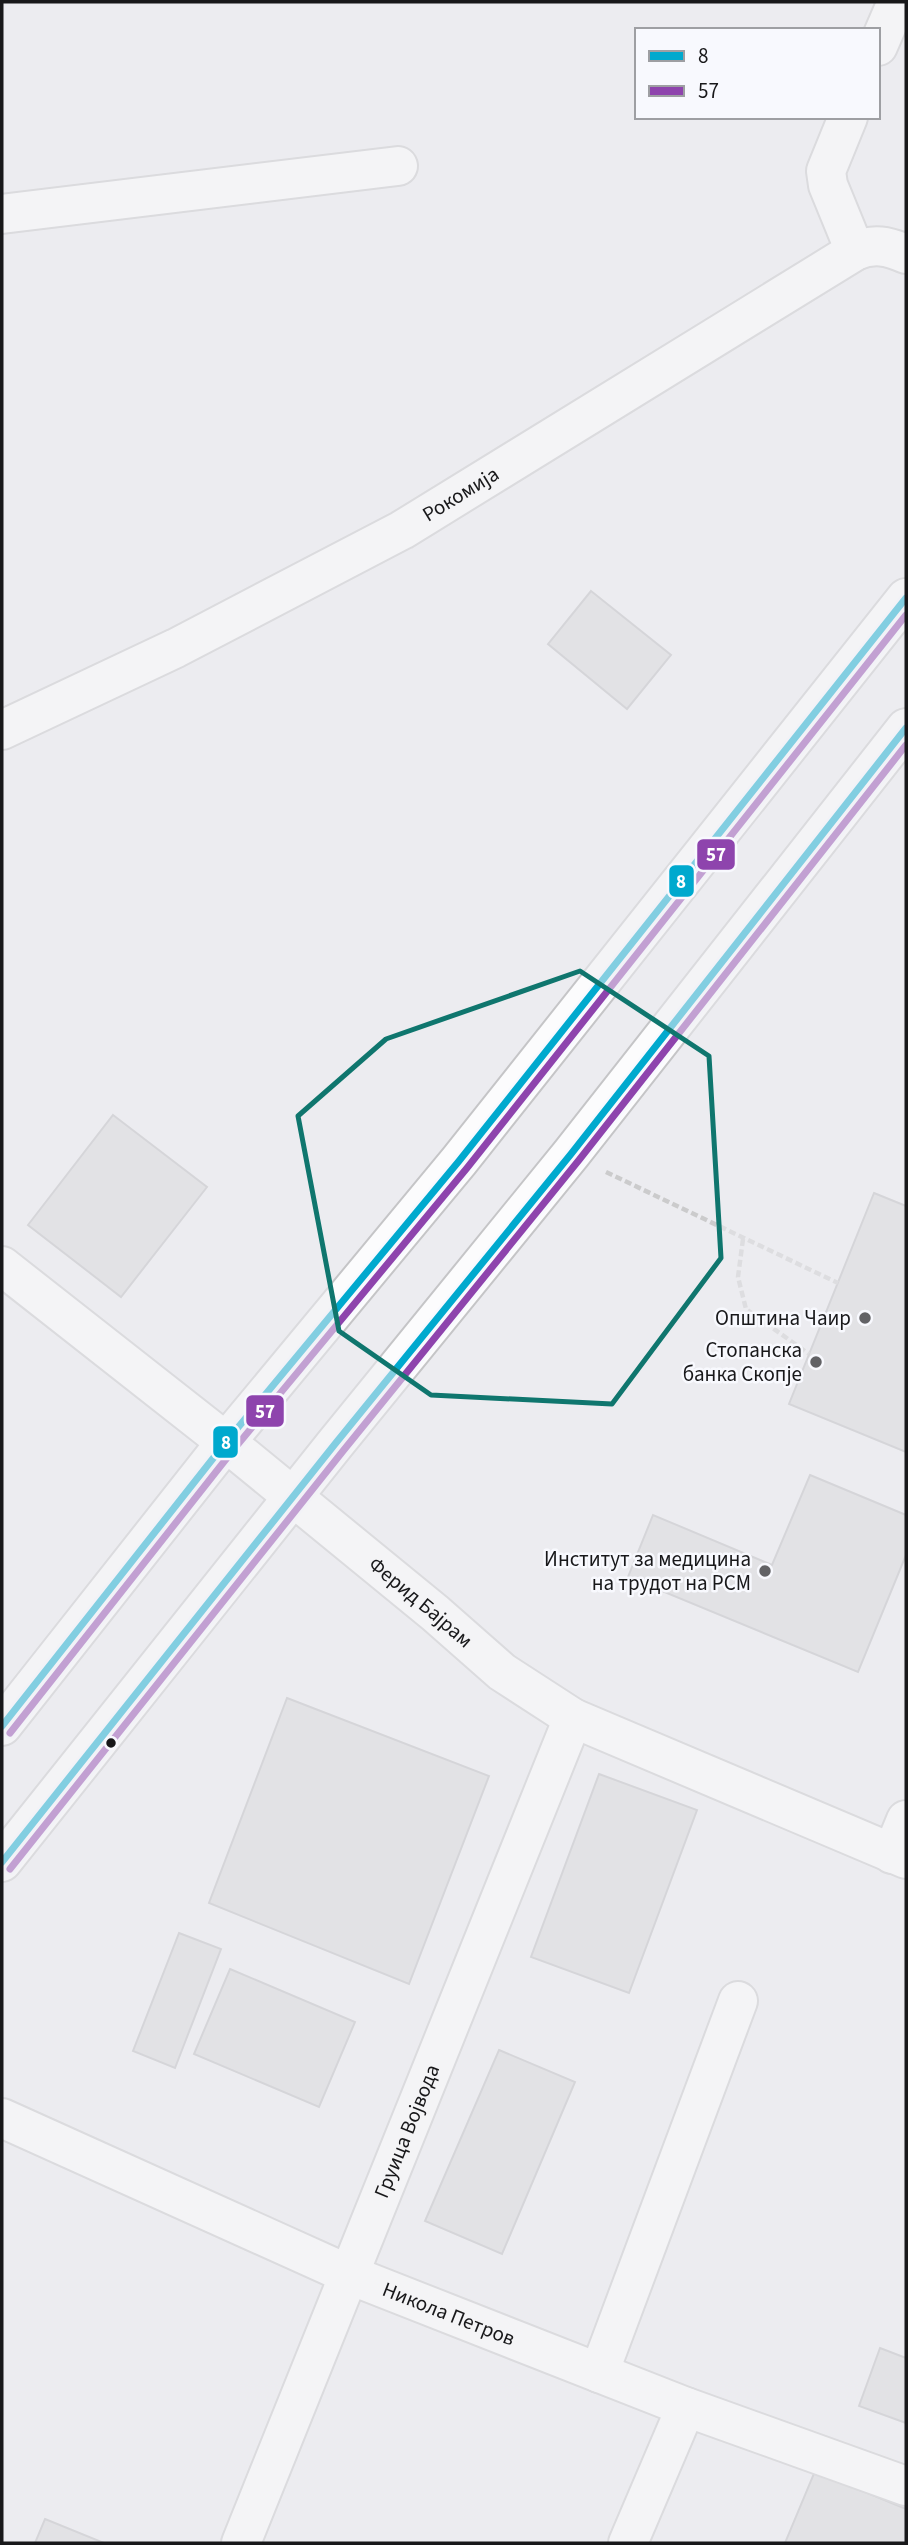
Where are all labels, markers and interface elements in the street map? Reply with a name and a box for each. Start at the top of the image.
legend [635,28,880,119]
text: 8 [698,41,708,71]
text: 57 [698,76,719,106]
street label: Рокомија [416,459,505,529]
line badge: 57 [696,838,736,871]
text: 57 [706,842,726,869]
line badge: 8 [668,864,695,898]
text: 8 [676,869,686,896]
place label: Општина Чаир [715,1303,851,1333]
marker: Општина Чаир [857,1310,873,1326]
place label: Стопанска банка Скопје [683,1335,802,1389]
marker: Стопанска банка Скопје [808,1354,824,1370]
line badge: 57 [245,1394,285,1428]
text: 57 [255,1399,275,1426]
line badge: 8 [212,1425,239,1459]
text: 8 [221,1430,231,1457]
place label: Институт за медицина на трудот на РСМ [544,1544,751,1598]
street label: Ферид Бајрам [362,1550,479,1655]
marker: Институт за медицина на трудот на РСМ [757,1563,773,1579]
unlabelled marker [104,1736,118,1750]
street label: Груица Војвода [366,2060,447,2203]
street label: Никола Петров [378,2274,520,2353]

